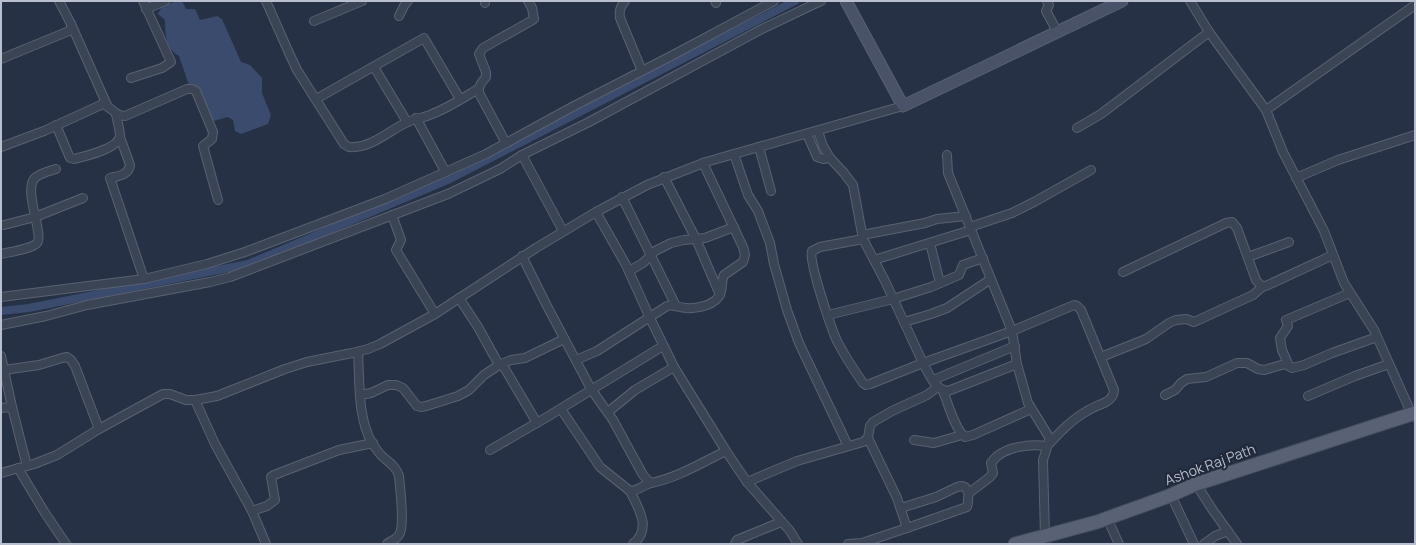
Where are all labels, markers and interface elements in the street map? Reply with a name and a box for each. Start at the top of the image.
street label: Ashok Raj Path [1162,439,1258,489]

